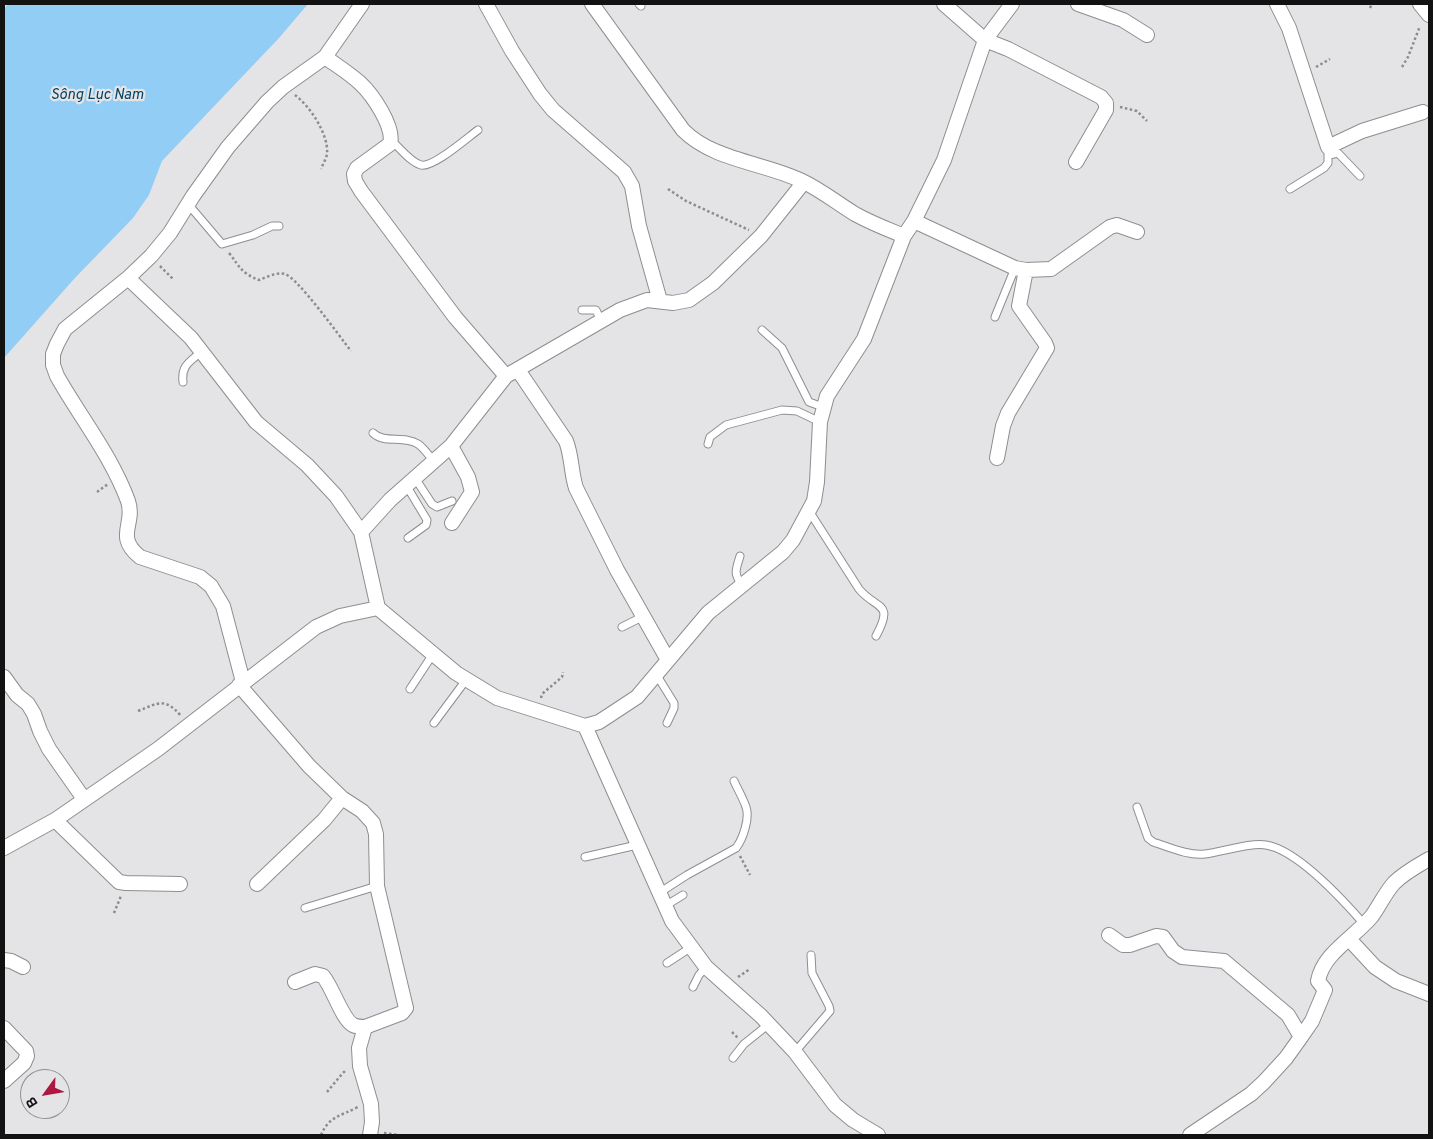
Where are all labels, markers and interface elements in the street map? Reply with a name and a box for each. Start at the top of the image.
water label: Sông Lục Nam [50,87,144,105]
north arrow [20,1069,70,1119]
text: B [23,1093,42,1110]

